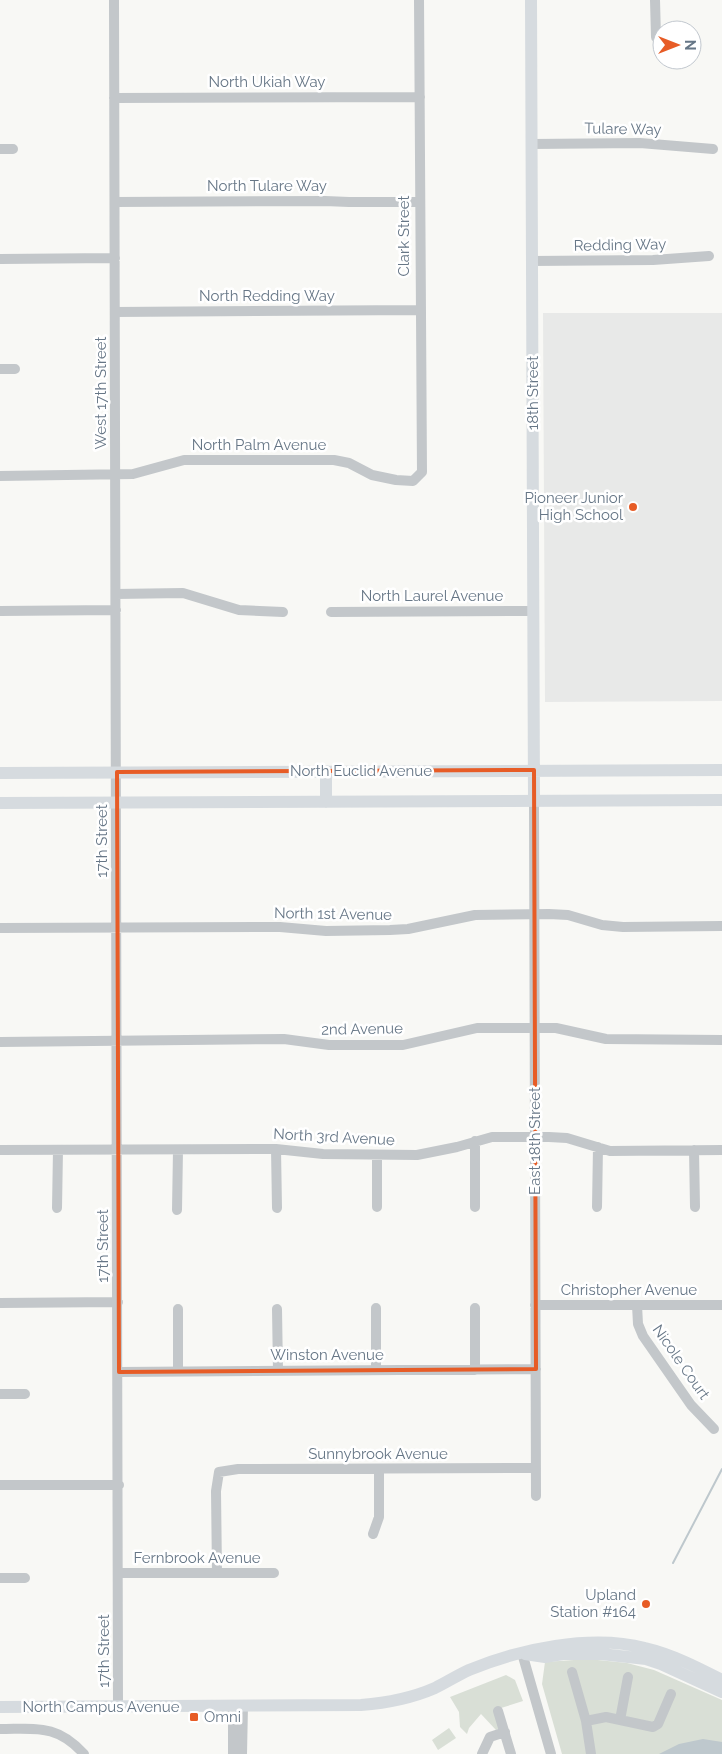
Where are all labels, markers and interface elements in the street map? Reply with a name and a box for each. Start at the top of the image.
north arrow [652,20,702,70]
text: N [682,40,698,50]
street label: North Ukiah Way [209,73,325,91]
street label: Tulare Way [584,119,662,139]
street label: North Tulare Way [207,177,327,195]
street label: Clark Street [395,195,413,277]
street label: Redding Way [574,235,666,255]
street label: North Redding Way [199,287,335,305]
street label: West 17th Street [92,336,110,450]
street label: 18th Street [524,356,542,430]
street label: North Palm Avenue [192,436,326,454]
place label: Pioneer Junior High School [525,489,624,524]
marker: Pioneer Junior High School [627,501,639,513]
street label: North Laurel Avenue [361,587,503,605]
street label: North Euclid Avenue [290,762,432,780]
street label: 17th Street [93,804,111,878]
street label: North 1st Avenue [274,904,392,924]
street label: 2nd Avenue [321,1019,403,1039]
street label: East 18th Street [526,1087,544,1195]
street label: North 3rd Avenue [273,1125,395,1149]
street label: 17th Street [94,1209,112,1283]
street label: Christopher Avenue [561,1281,697,1299]
street label: Nicole Court [649,1321,713,1403]
street label: Winston Avenue [270,1346,384,1364]
street label: Sunnybrook Avenue [308,1445,448,1463]
street label: Fernbrook Avenue [133,1549,261,1567]
place label: Upland Station #164 [550,1586,636,1621]
marker: Upland Station #164 [640,1598,652,1610]
street label: 17th Street [95,1614,113,1688]
street label: North Campus Avenue [23,1698,180,1716]
place label: Omni [204,1708,241,1726]
marker: Omni [188,1711,200,1723]

